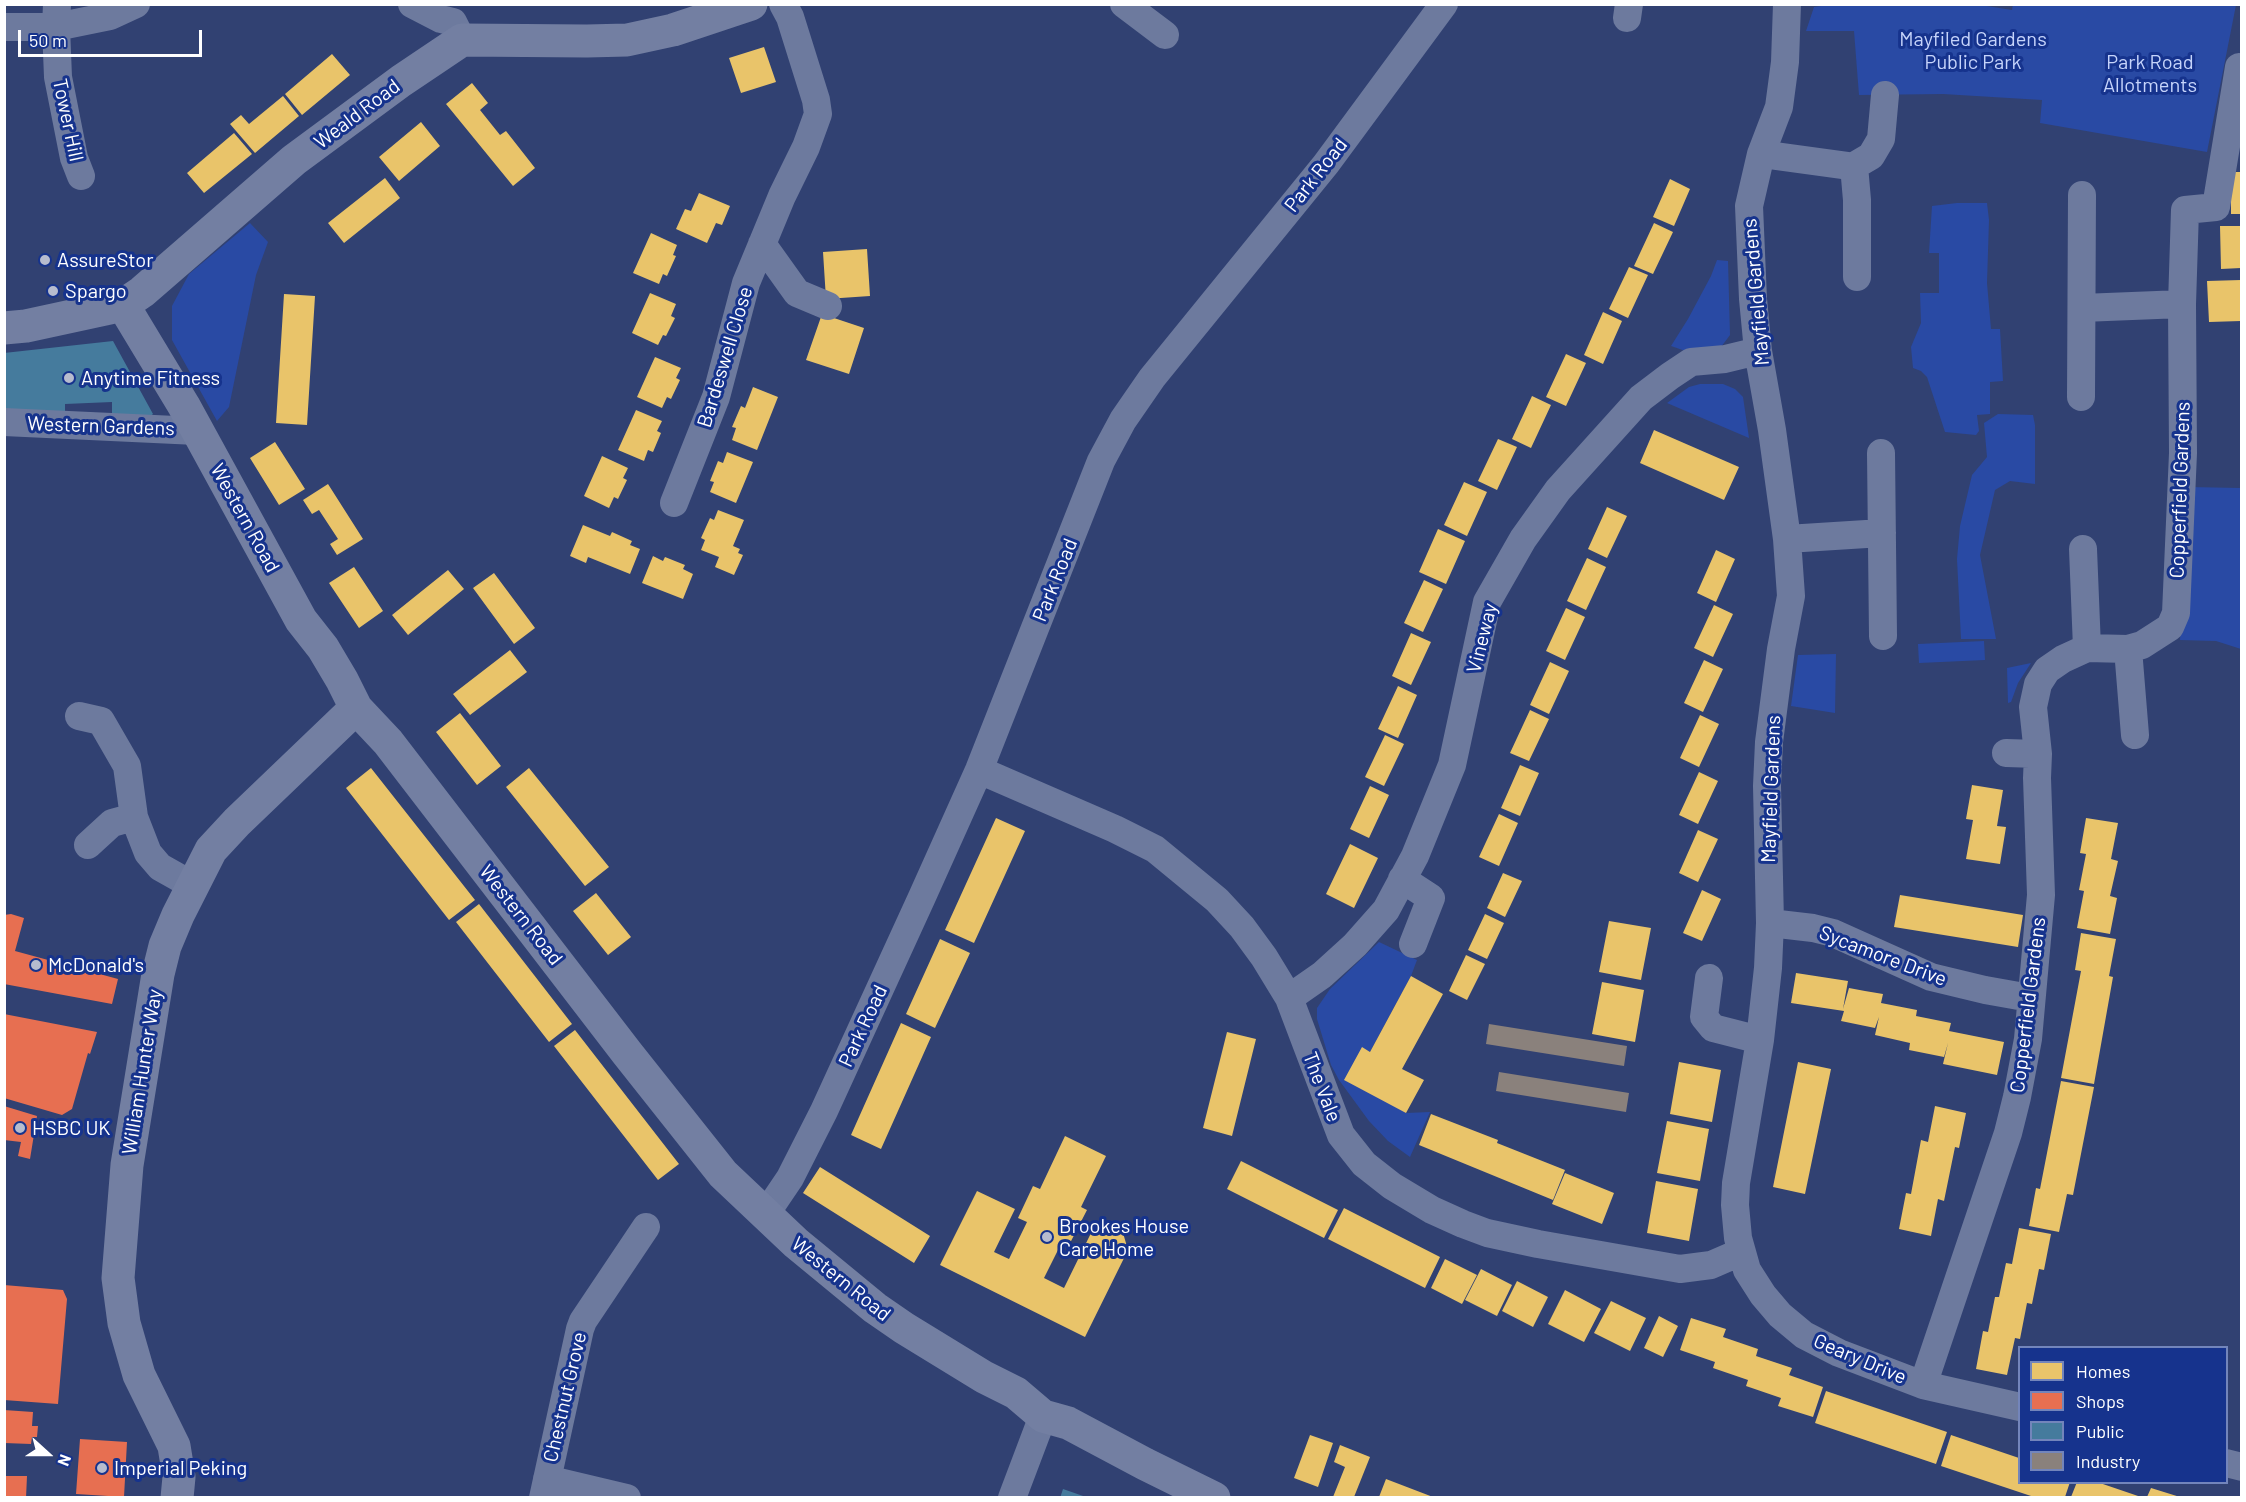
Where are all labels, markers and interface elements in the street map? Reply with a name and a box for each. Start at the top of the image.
scale bar [21,18,206,56]
park label: Mayfiled Gardens Public Park [1899,27,2047,74]
text: 50 m [29,29,67,51]
park label: Park Road Allotments [2103,50,2197,97]
street label: Weald Road [309,74,405,154]
street label: Tower Hill [48,76,88,164]
street label: Park Road [1280,133,1352,217]
street label: Mayfield Gardens [1738,217,1774,367]
place label: AssureStor [57,248,153,272]
marker: AssureStor [38,253,52,267]
place label: Spargo [65,279,127,303]
marker: Spargo [46,284,60,298]
street label: Bardeswell Close [692,284,758,430]
place label: Anytime Fitness [81,366,220,390]
marker: Anytime Fitness [62,371,76,385]
street label: Copperfield Gardens [2165,401,2195,579]
street label: Western Gardens [27,411,175,441]
street label: Western Road [205,459,285,577]
street label: Park Road [1027,535,1083,625]
street label: Vineway [1462,600,1502,676]
street label: Mayfield Gardens [1756,715,1786,863]
street label: Western Road [474,860,568,970]
street label: Copperfield Gardens [2005,916,2051,1094]
street label: Sycamore Drive [1816,921,1950,991]
place label: McDonald's [48,953,144,977]
marker: McDonald's [29,958,43,972]
street label: Park Road [834,981,892,1071]
street label: William Hunter Way [117,988,167,1156]
street label: The Vale [1298,1049,1346,1125]
place label: HSBC UK [32,1116,111,1140]
marker: HSBC UK [13,1121,27,1135]
place label: Brookes House Care Home [1059,1214,1189,1261]
marker: Brookes House Care Home [1040,1230,1054,1244]
street label: Western Road [787,1232,895,1326]
street label: Geary Drive [1810,1329,1910,1389]
street label: Chestnut Grove [538,1330,592,1464]
legend [2018,1346,2228,1484]
text: Homes [2076,1360,2130,1382]
text: Shops [2076,1390,2125,1412]
text: Public [2076,1420,2124,1442]
north arrow [18,1424,78,1484]
text: Industry [2076,1450,2140,1472]
text: N [54,1452,76,1469]
place label: Imperial Peking [114,1456,247,1480]
marker: Imperial Peking [95,1461,109,1475]

